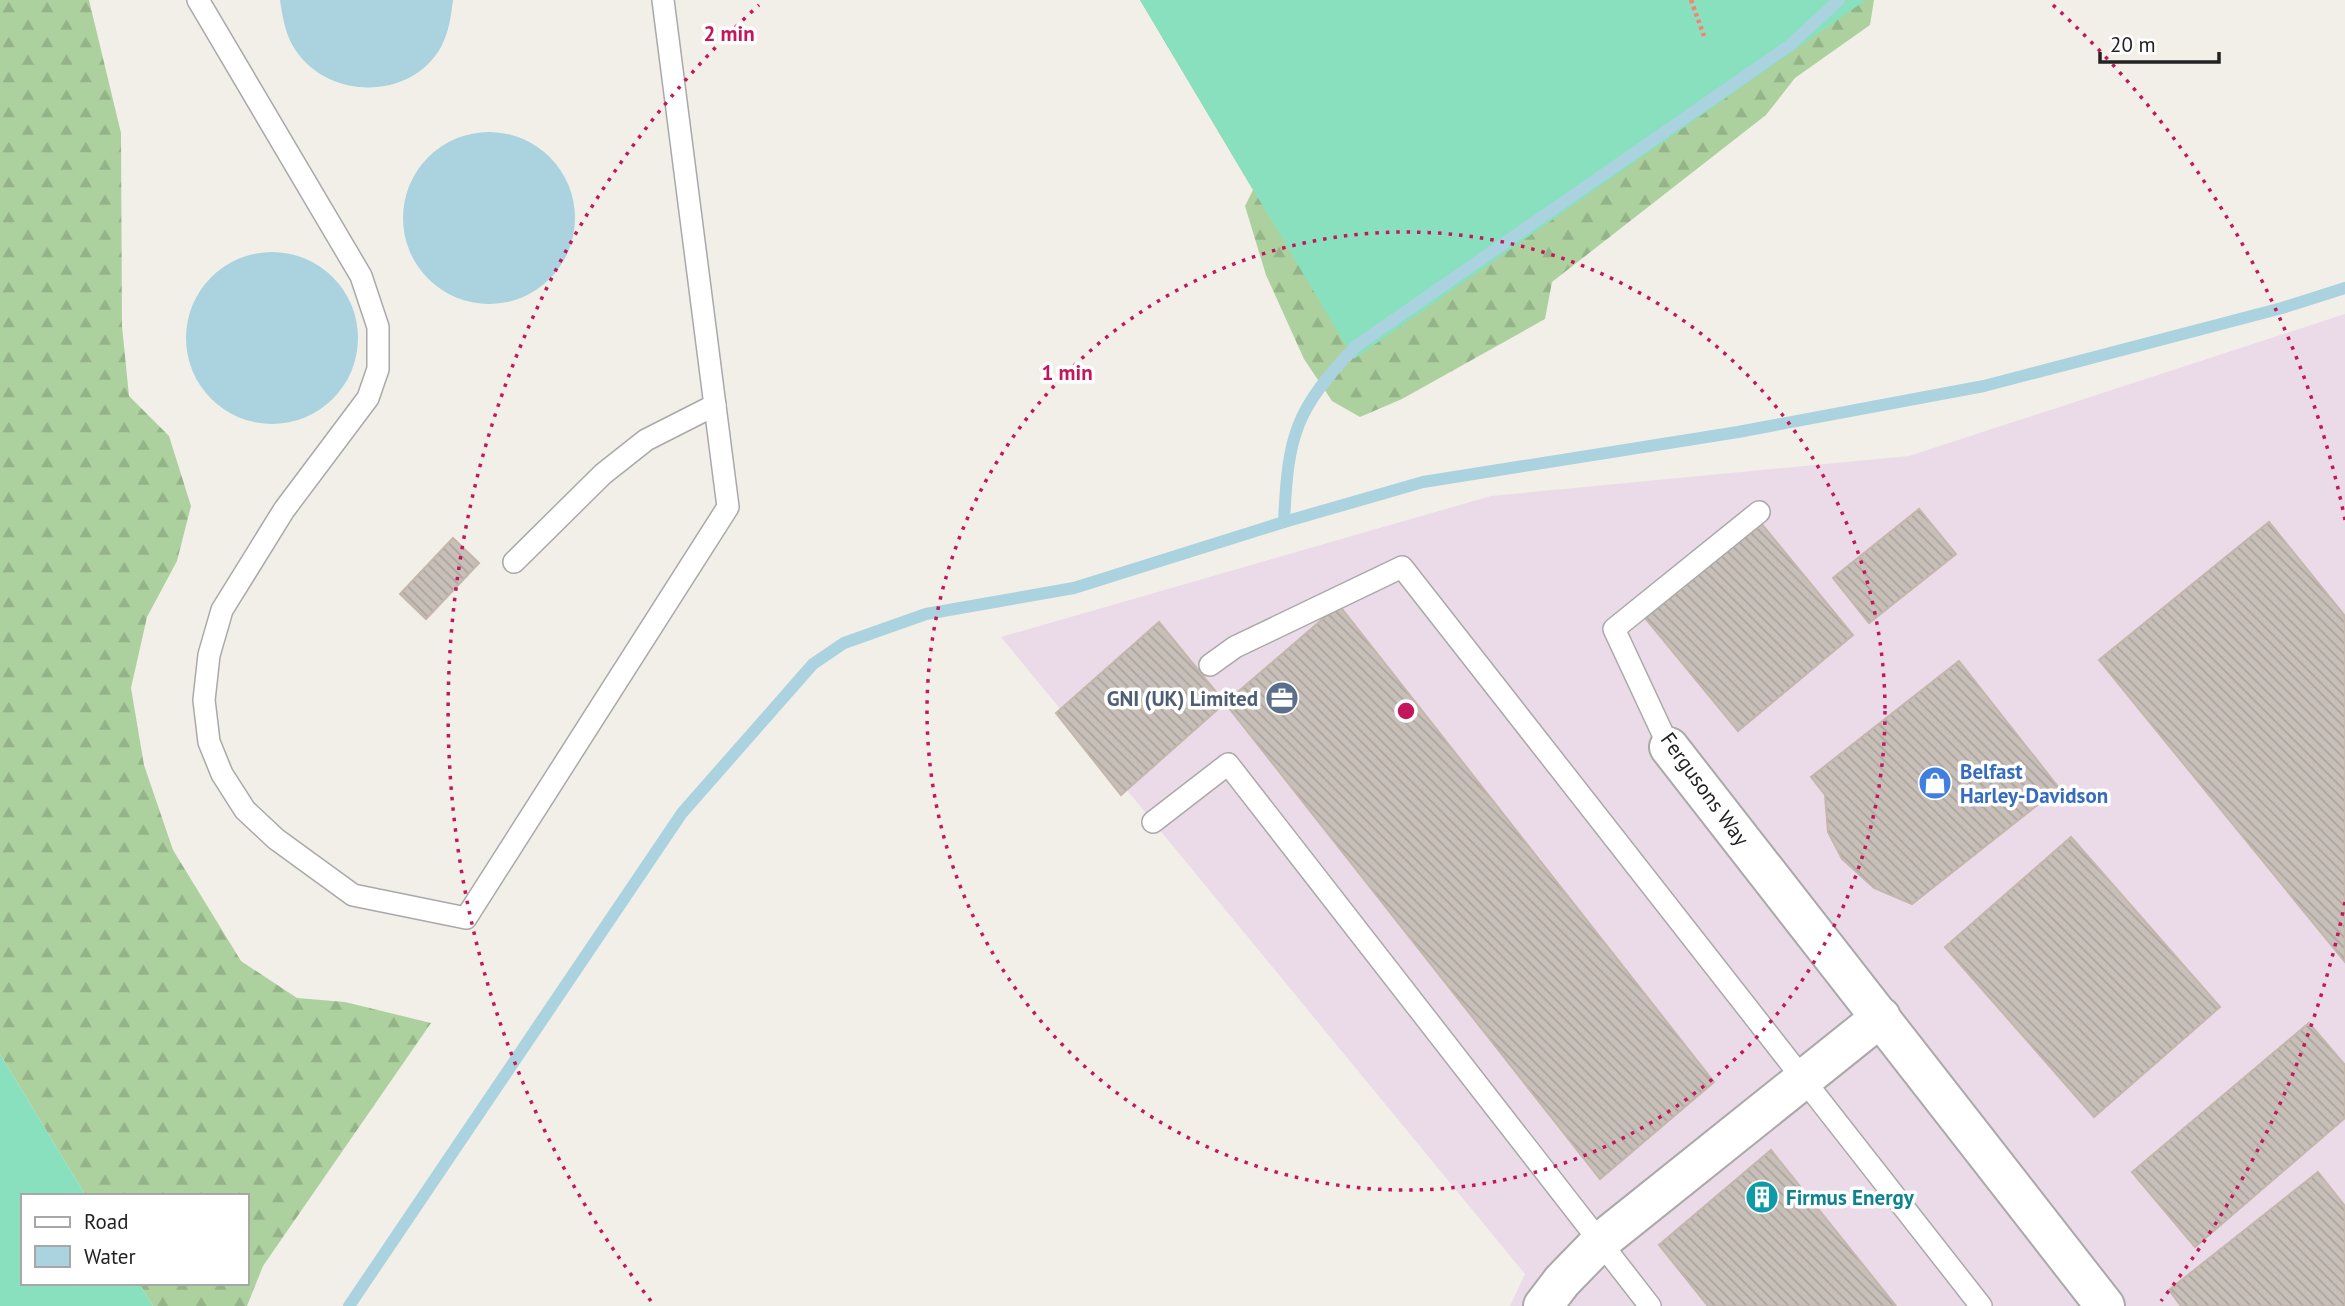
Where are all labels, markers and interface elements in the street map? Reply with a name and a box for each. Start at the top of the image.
text: 2 min [703,20,755,47]
scale bar [2100,21,2219,65]
text: 20 m [2110,31,2156,58]
text: 1 min [1041,359,1093,386]
office icon: GNI (UK) Limited [1263,679,1301,717]
place label: GNI (UK) Limited [1107,685,1258,712]
centre of rings [1394,699,1418,723]
street label: Fergusons Way [1655,727,1755,851]
place label: Belfast Harley-Davidson [1960,758,2108,809]
shop icon: Belfast Harley-Davidson [1916,764,1954,802]
building icon: Firmus Energy [1743,1178,1781,1216]
place label: Firmus Energy [1786,1184,1915,1211]
legend [21,1194,248,1285]
text: Road [84,1208,128,1235]
text: Water [84,1243,136,1270]

